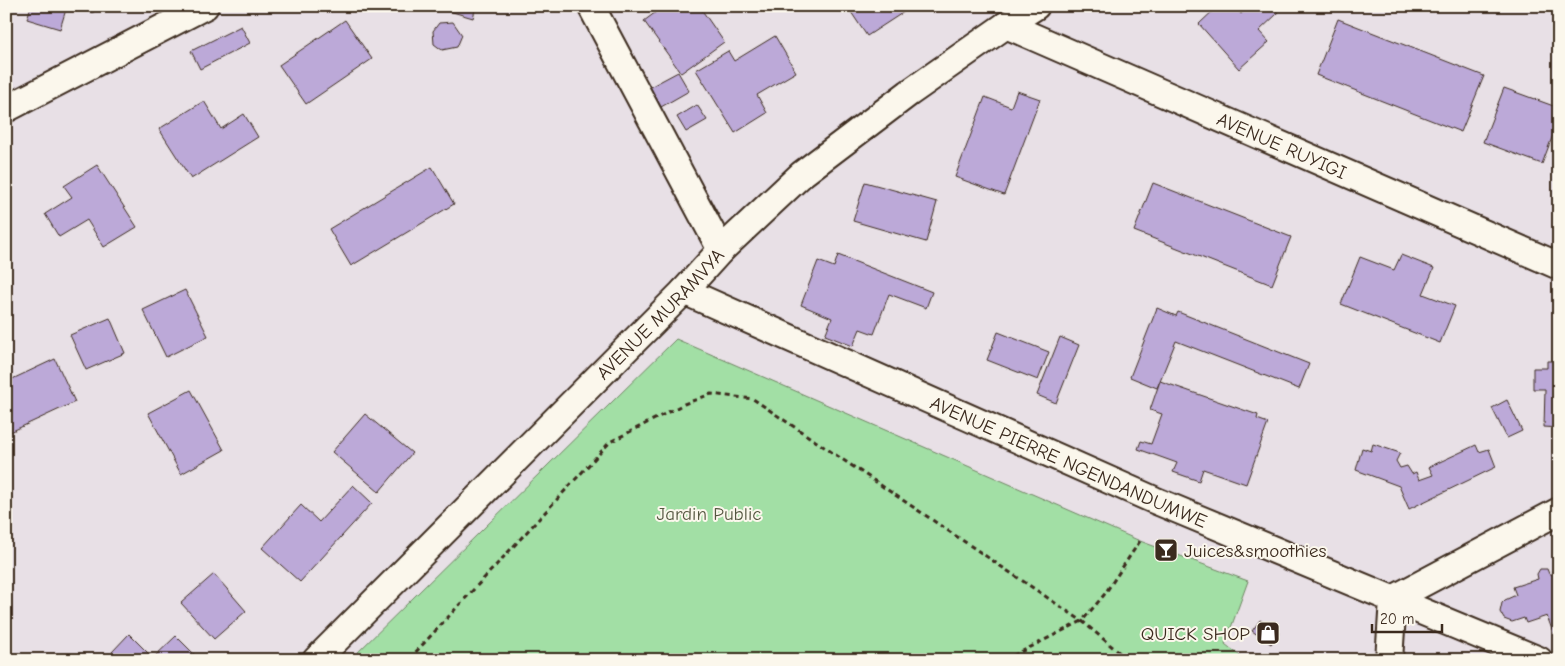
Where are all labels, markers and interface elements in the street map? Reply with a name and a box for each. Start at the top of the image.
street label: AVENUE RUYIGI [1213,108,1350,184]
street label: AVENUE MURAMVYA [592,245,729,384]
street label: AVENUE PIERRE NGENDANDUMWE [927,392,1210,533]
park label: Jardin Public [657,503,761,525]
bar icon: Juices&smoothies [1153,537,1179,563]
place label: Juices&smoothies [1184,540,1327,562]
scale bar [1372,601,1442,633]
text: 20 m [1380,610,1414,628]
shop icon: QUICK SHOP [1255,620,1281,646]
place label: QUICK SHOP [1141,623,1250,645]

